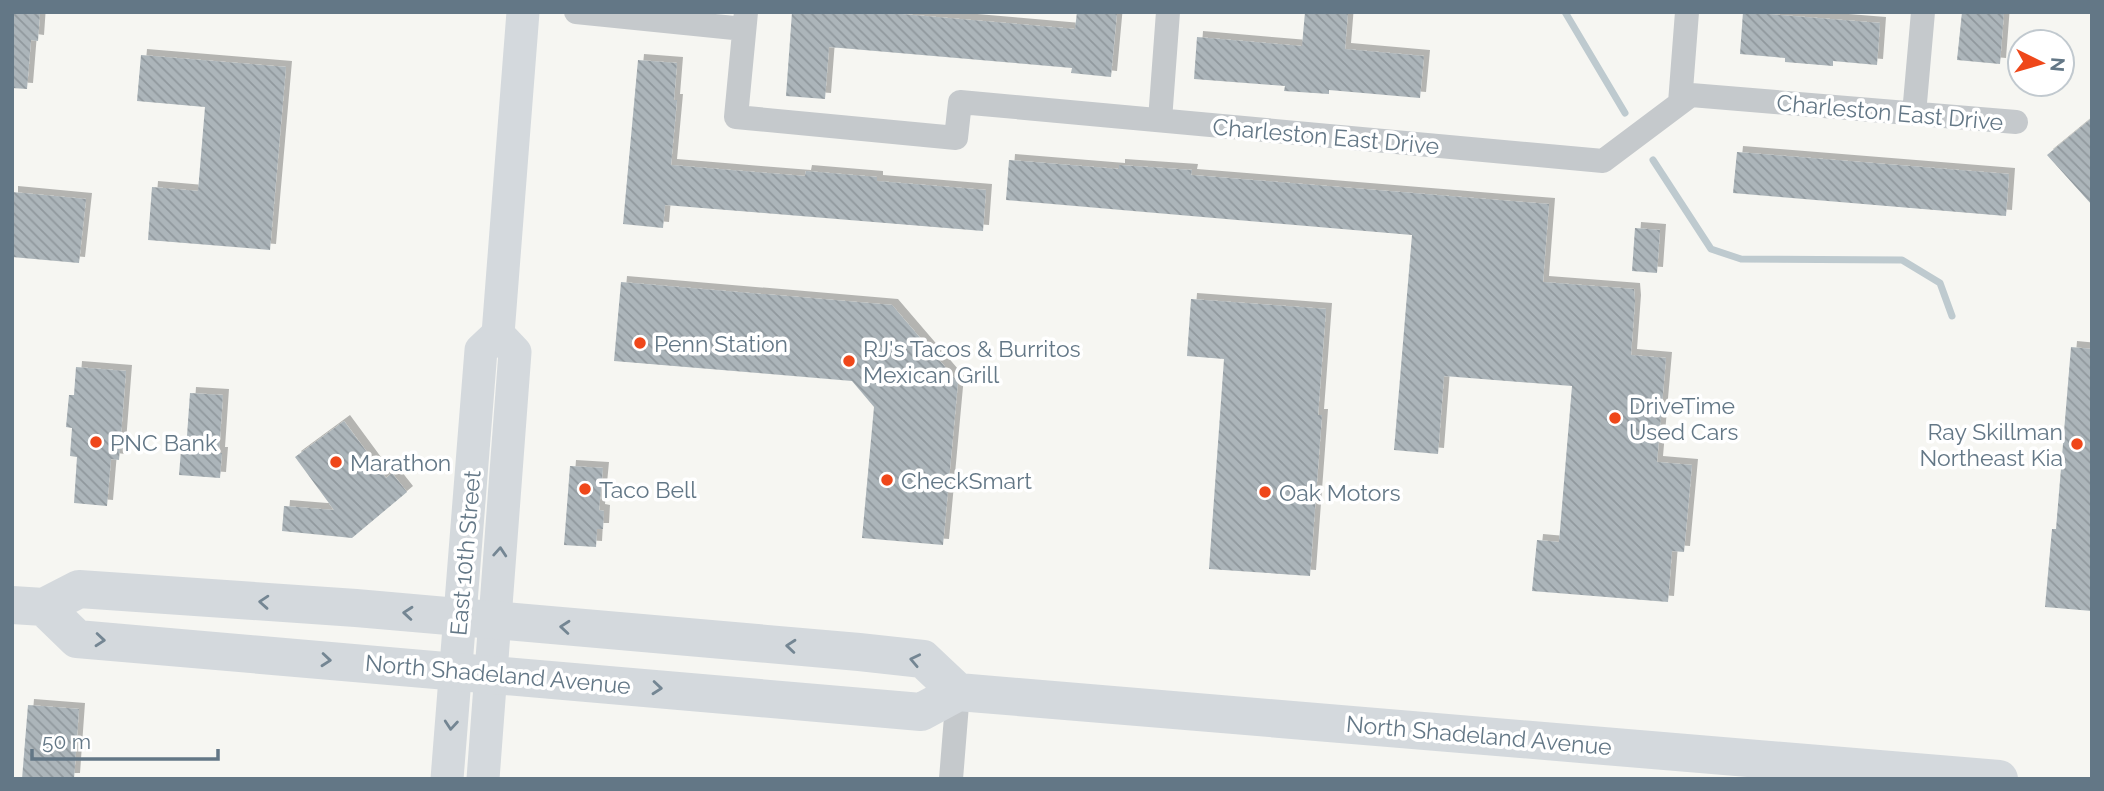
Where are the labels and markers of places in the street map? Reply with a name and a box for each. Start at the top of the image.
place label: Penn Station [654,330,788,357]
marker: Penn Station [632,335,648,351]
place label: RJ's Tacos & Burritos Mexican Grill [863,335,1081,388]
marker: RJ's Tacos & Burritos Mexican Grill [841,353,857,369]
place label: DriveTime Used Cars [1629,392,1738,445]
marker: DriveTime Used Cars [1607,410,1623,426]
place label: Ray Skillman Northeast Kia [1920,418,2063,471]
place label: PNC Bank [110,429,217,456]
marker: PNC Bank [88,434,104,450]
marker: Ray Skillman Northeast Kia [2069,436,2085,452]
place label: Marathon [350,449,451,476]
marker: Marathon [328,454,344,470]
place label: CheckSmart [901,467,1032,494]
marker: CheckSmart [879,472,895,488]
place label: Taco Bell [599,476,697,503]
place label: Oak Motors [1279,479,1401,506]
marker: Taco Bell [577,481,593,497]
marker: Oak Motors [1257,484,1273,500]

